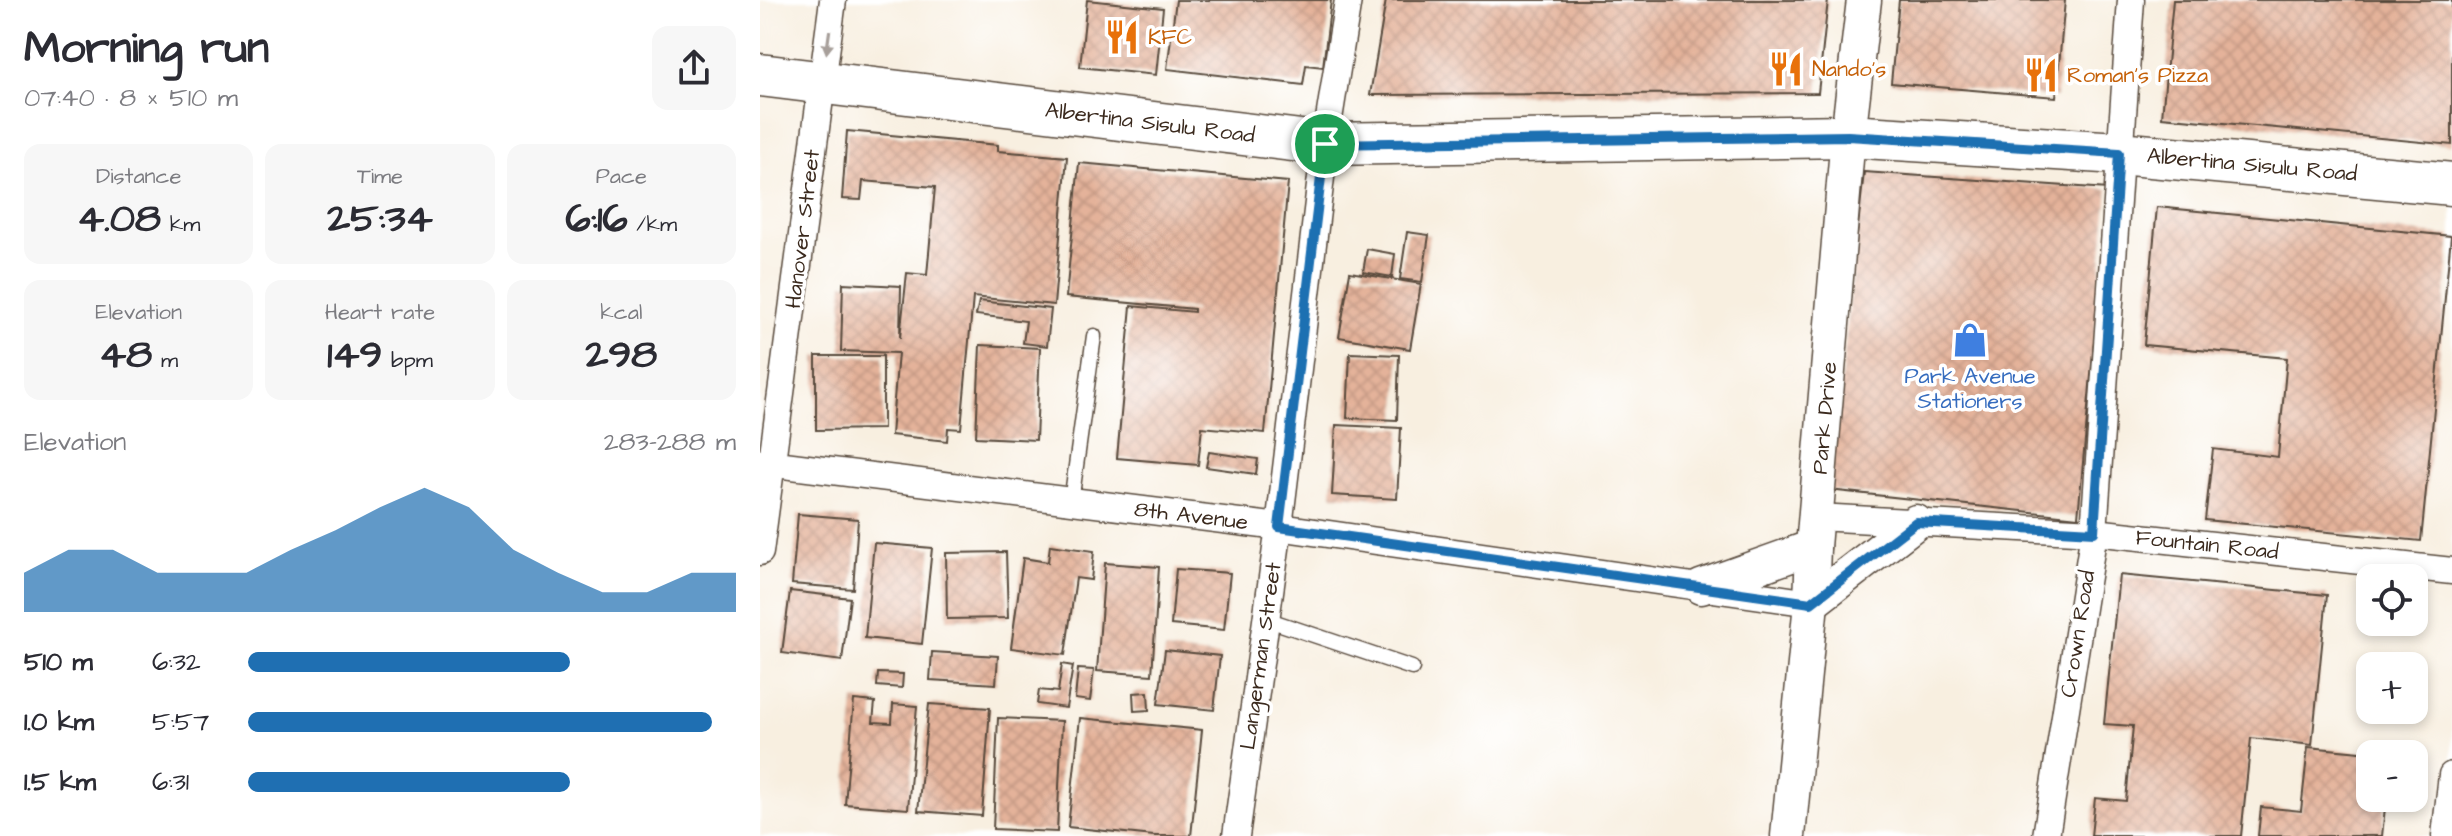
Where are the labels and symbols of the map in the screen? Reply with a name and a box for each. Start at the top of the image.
restaurant icon: KFC [1103,18,1141,56]
place label: KFC [1148,22,1193,53]
one-way arrow [821,30,834,55]
restaurant icon: Nando's [1767,50,1805,88]
place label: Nando's [1812,54,1886,85]
restaurant icon: Roman's Pizza [2022,56,2060,94]
place label: Roman's Pizza [2067,60,2208,91]
street label: Albertina Sisulu Road [1043,95,1257,151]
pin [1291,110,1359,178]
street label: Albertina Sisulu Road [2146,140,2358,190]
street label: Hanover Street [778,148,828,310]
shop icon: Park Avenue Stationers [1951,321,1989,359]
street label: Park Drive [1805,360,1845,476]
place label: Park Avenue Stationers [1904,361,2036,417]
street label: 8th Avenue [1132,494,1250,538]
street label: Fountain Road [2134,522,2280,568]
street label: Langerman Street [1233,560,1290,752]
street label: Crown Road [2053,568,2103,700]

